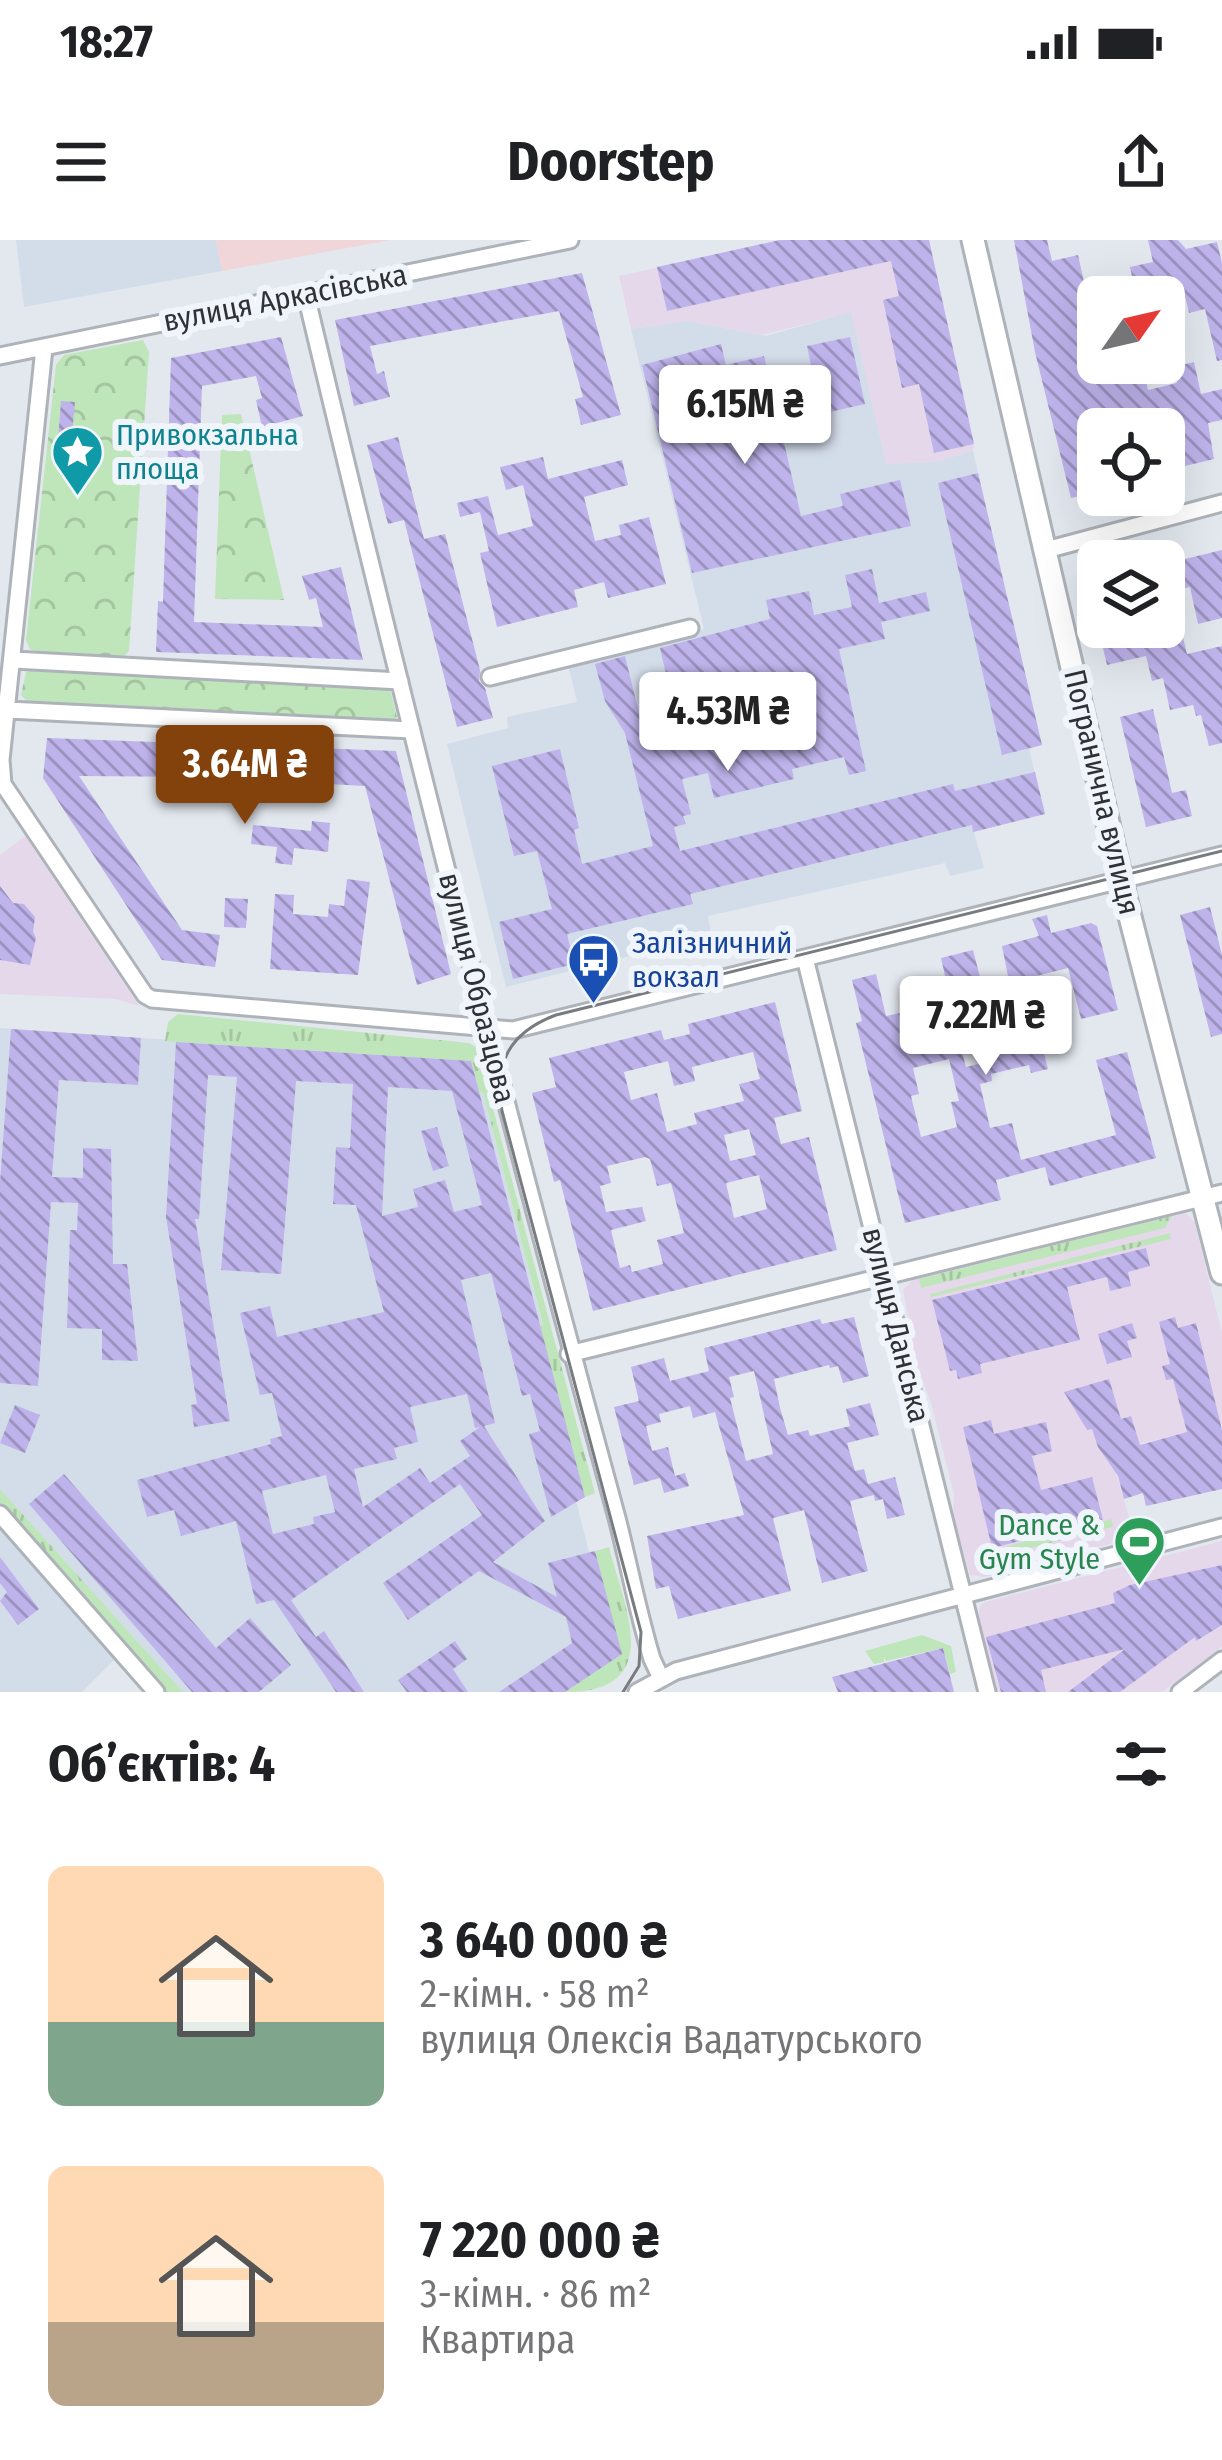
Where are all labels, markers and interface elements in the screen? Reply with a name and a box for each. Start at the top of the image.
text: 18:27 [60,15,153,69]
icon: menu [48,129,114,195]
icon: share [1108,129,1174,195]
text: Doorstep [507,130,715,194]
street label: вулиця Аркасівська [160,257,410,339]
north arrow [1077,276,1185,384]
map controls [1077,276,1185,648]
pin: 6.15M ₴ [634,365,856,467]
text: 6.15M ₴ [686,381,804,427]
button: locate [1077,408,1185,516]
place label: Привокзальна площа [116,417,299,487]
place icon: Привокзальна площа [49,424,105,498]
button: layers [1077,540,1185,648]
street label: Погранична вулиця [1056,666,1148,918]
pin: 4.53M ₴ [617,672,839,774]
text: 4.53M ₴ [666,688,790,734]
pin: 3.64M ₴ [134,725,356,827]
text: 3.64M ₴ [183,741,307,787]
street label: вулиця Образцова [431,869,523,1107]
place label: Залізничний вокзал [632,925,792,995]
bus stop icon: Залізничний вокзал [565,932,621,1006]
pin: 7.22M ₴ [875,976,1097,1078]
text: 7.22M ₴ [927,992,1045,1038]
street label: вулиця Данська [854,1224,938,1426]
place label: Dance & Gym Style [979,1507,1100,1577]
sports icon: Dance & Gym Style [1111,1514,1167,1588]
icon: filters [1108,1731,1174,1797]
text: Об’єктів: 4 [48,1733,275,1795]
text: 3 640 000 ₴ [420,1909,667,1971]
icon: home [144,1914,288,2058]
text: 2-кімн. · 58 m² [420,1971,650,2017]
text: вулиця Олексія Вадатурського [420,2017,923,2063]
text: 7 220 000 ₴ [420,2209,659,2271]
icon: home [144,2214,288,2358]
text: 3-кімн. · 86 m² [420,2271,651,2317]
text: Квартира [420,2317,575,2363]

